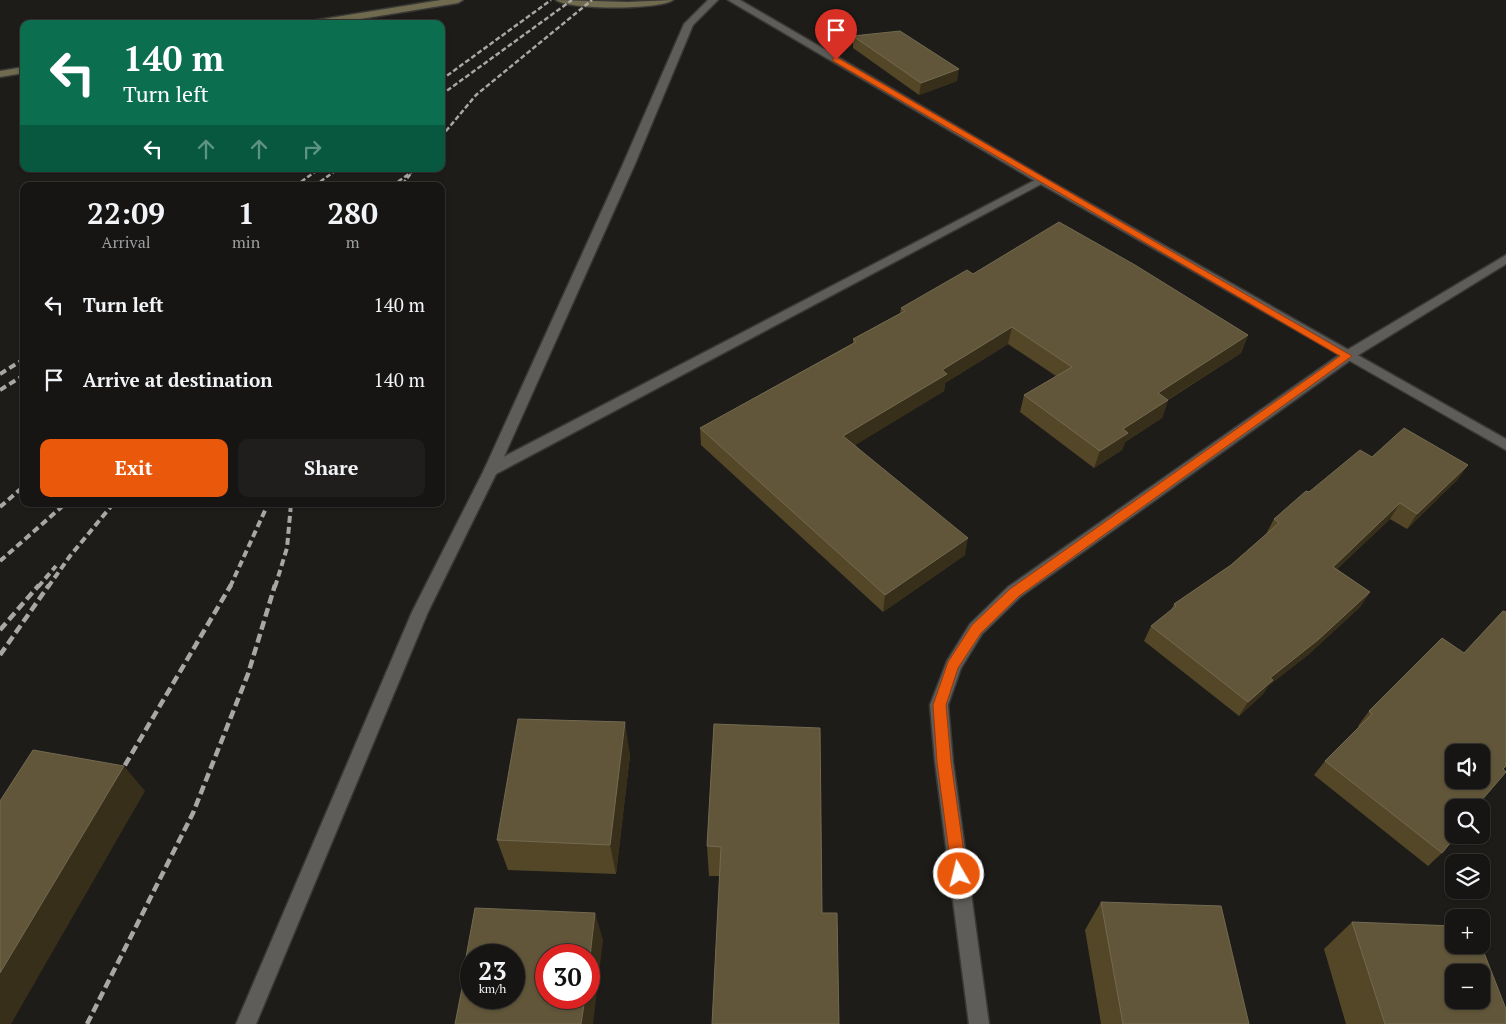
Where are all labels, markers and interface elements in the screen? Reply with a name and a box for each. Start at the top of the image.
pin [815,9,857,60]
icon: arrive [822,16,850,44]
text: 140 m [123,35,224,81]
icon: left [40,40,105,105]
text: Turn left [123,79,209,108]
icon: left [139,135,167,163]
icon: ahead [192,135,220,163]
icon: ahead [245,135,273,163]
icon: right [298,135,326,163]
text: 22:09 [87,193,165,233]
text: 1 [238,193,255,233]
text: 280 [327,193,378,233]
text: Arrival [101,231,151,253]
text: min [232,231,260,253]
text: m [346,231,359,253]
icon: left [40,291,68,319]
text: Turn left [83,292,164,317]
text: 140 m [374,292,425,317]
icon: arrive [40,366,68,394]
text: Arrive at destination [83,367,272,392]
text: 140 m [374,367,425,392]
button: Exit [40,439,228,497]
button: Share [238,439,425,497]
map controls [1445,744,1490,1009]
button: sound [1445,744,1490,789]
button: search [1445,799,1490,844]
position arrow [932,847,984,899]
button: layers [1445,854,1490,899]
button: + [1445,909,1490,954]
speed limit sign: 30 [535,944,600,1009]
text: 23 [478,954,507,987]
button: − [1445,964,1490,1009]
text: km/h [479,981,506,996]

